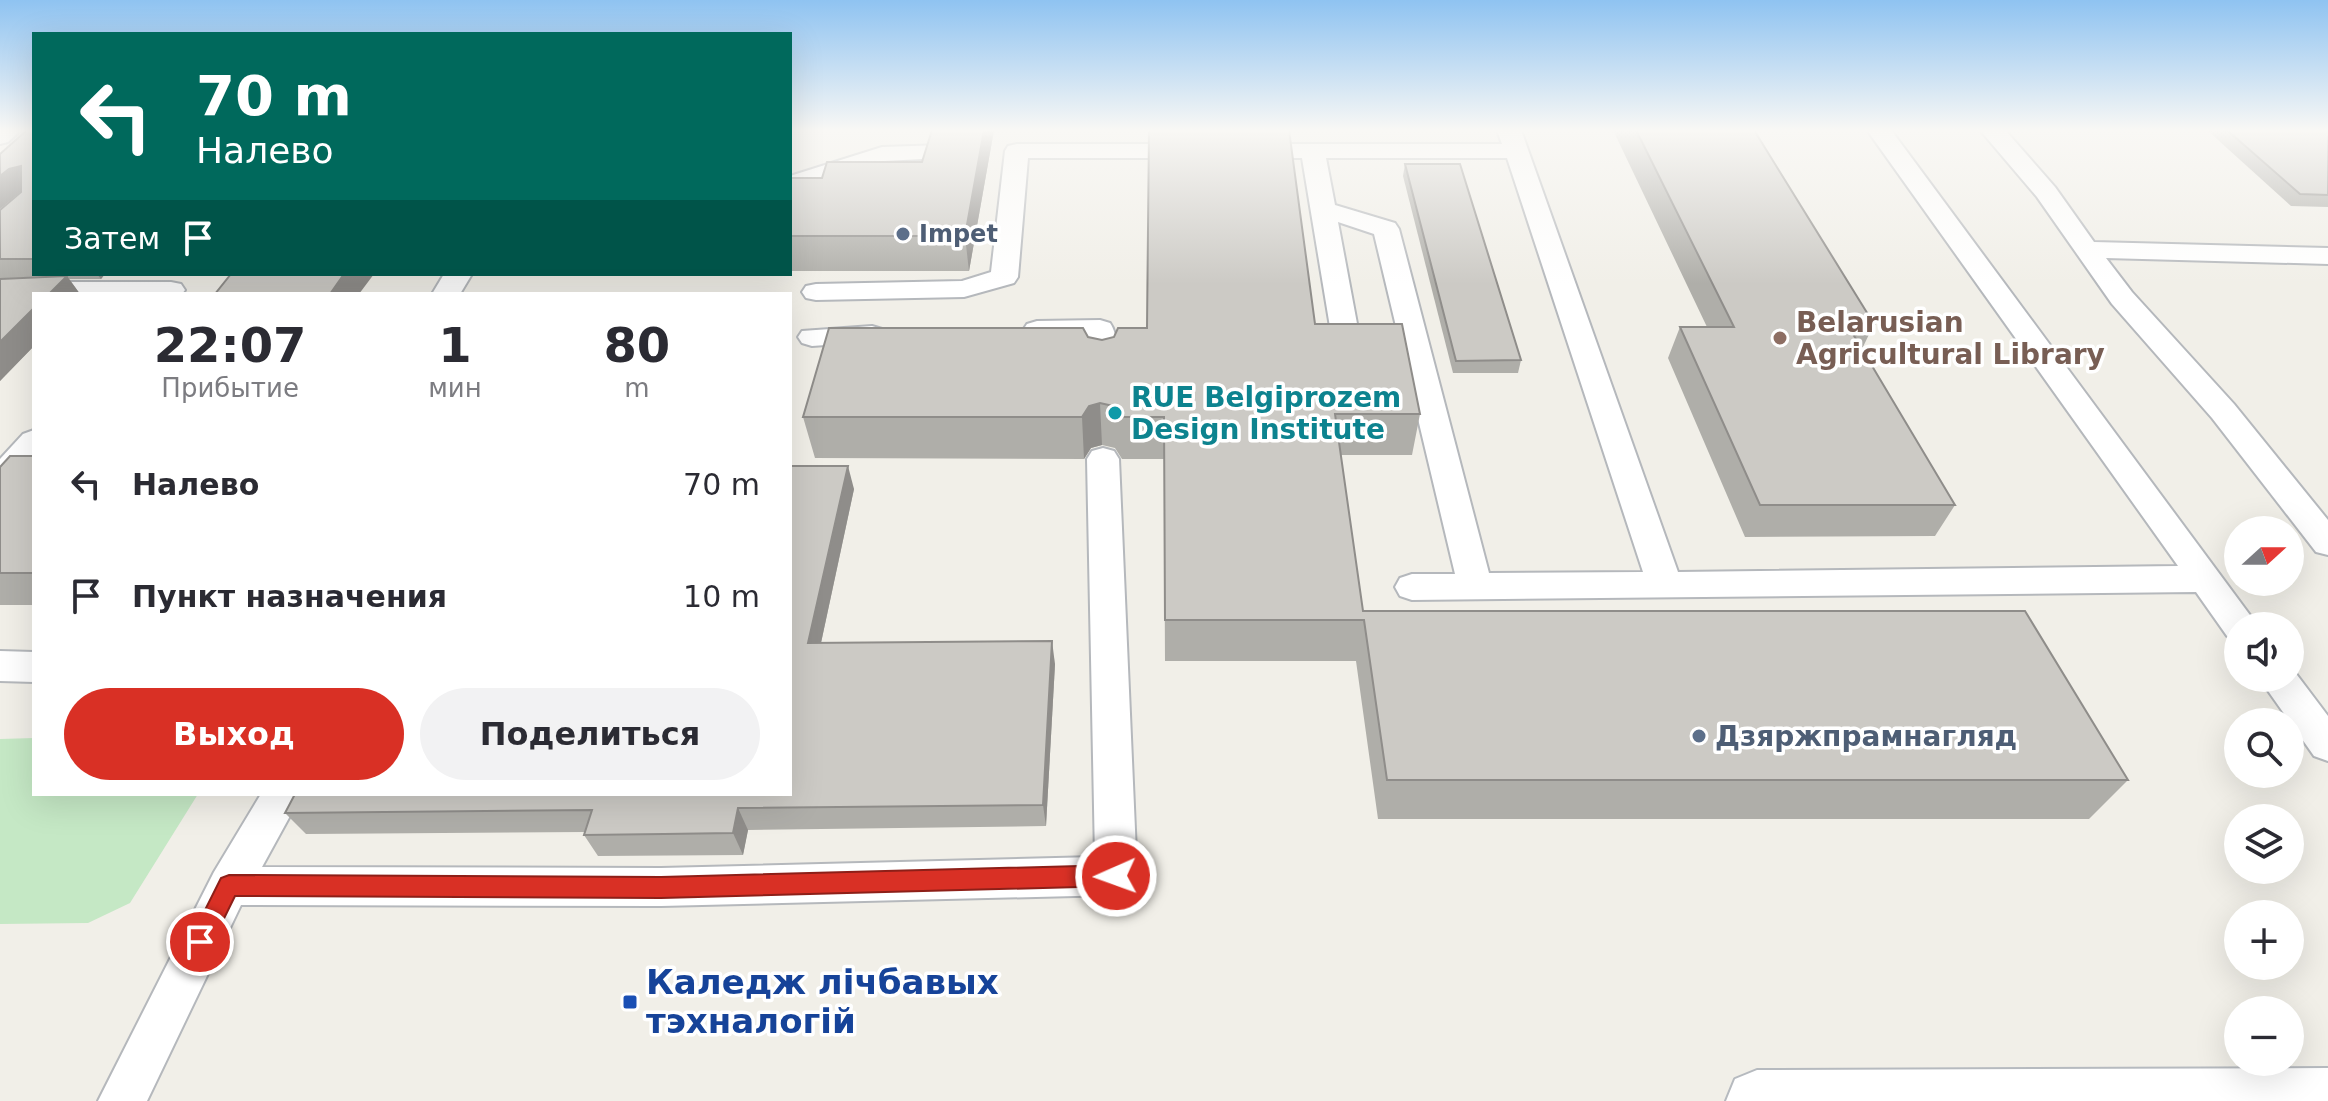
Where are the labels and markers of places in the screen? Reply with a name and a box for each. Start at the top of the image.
place label: Impet [919,220,998,248]
marker: Impet [894,225,912,243]
place label: Belarusian Agricultural Library [1796,306,2105,371]
marker: Belarusian Agricultural Library [1771,329,1789,347]
place label: RUE Belgiprozem Design Institute [1131,381,1401,446]
marker: RUE Belgiprozem Design Institute [1106,404,1124,422]
place label: Дзяржпрамнагляд [1715,720,2017,753]
marker: Дзяржпрамнагляд [1690,727,1708,745]
pin [166,908,234,976]
place label: Каледж лічбавых тэхналогій [646,962,999,1041]
marker: Каледж лічбавых тэхналогій [621,993,639,1011]

